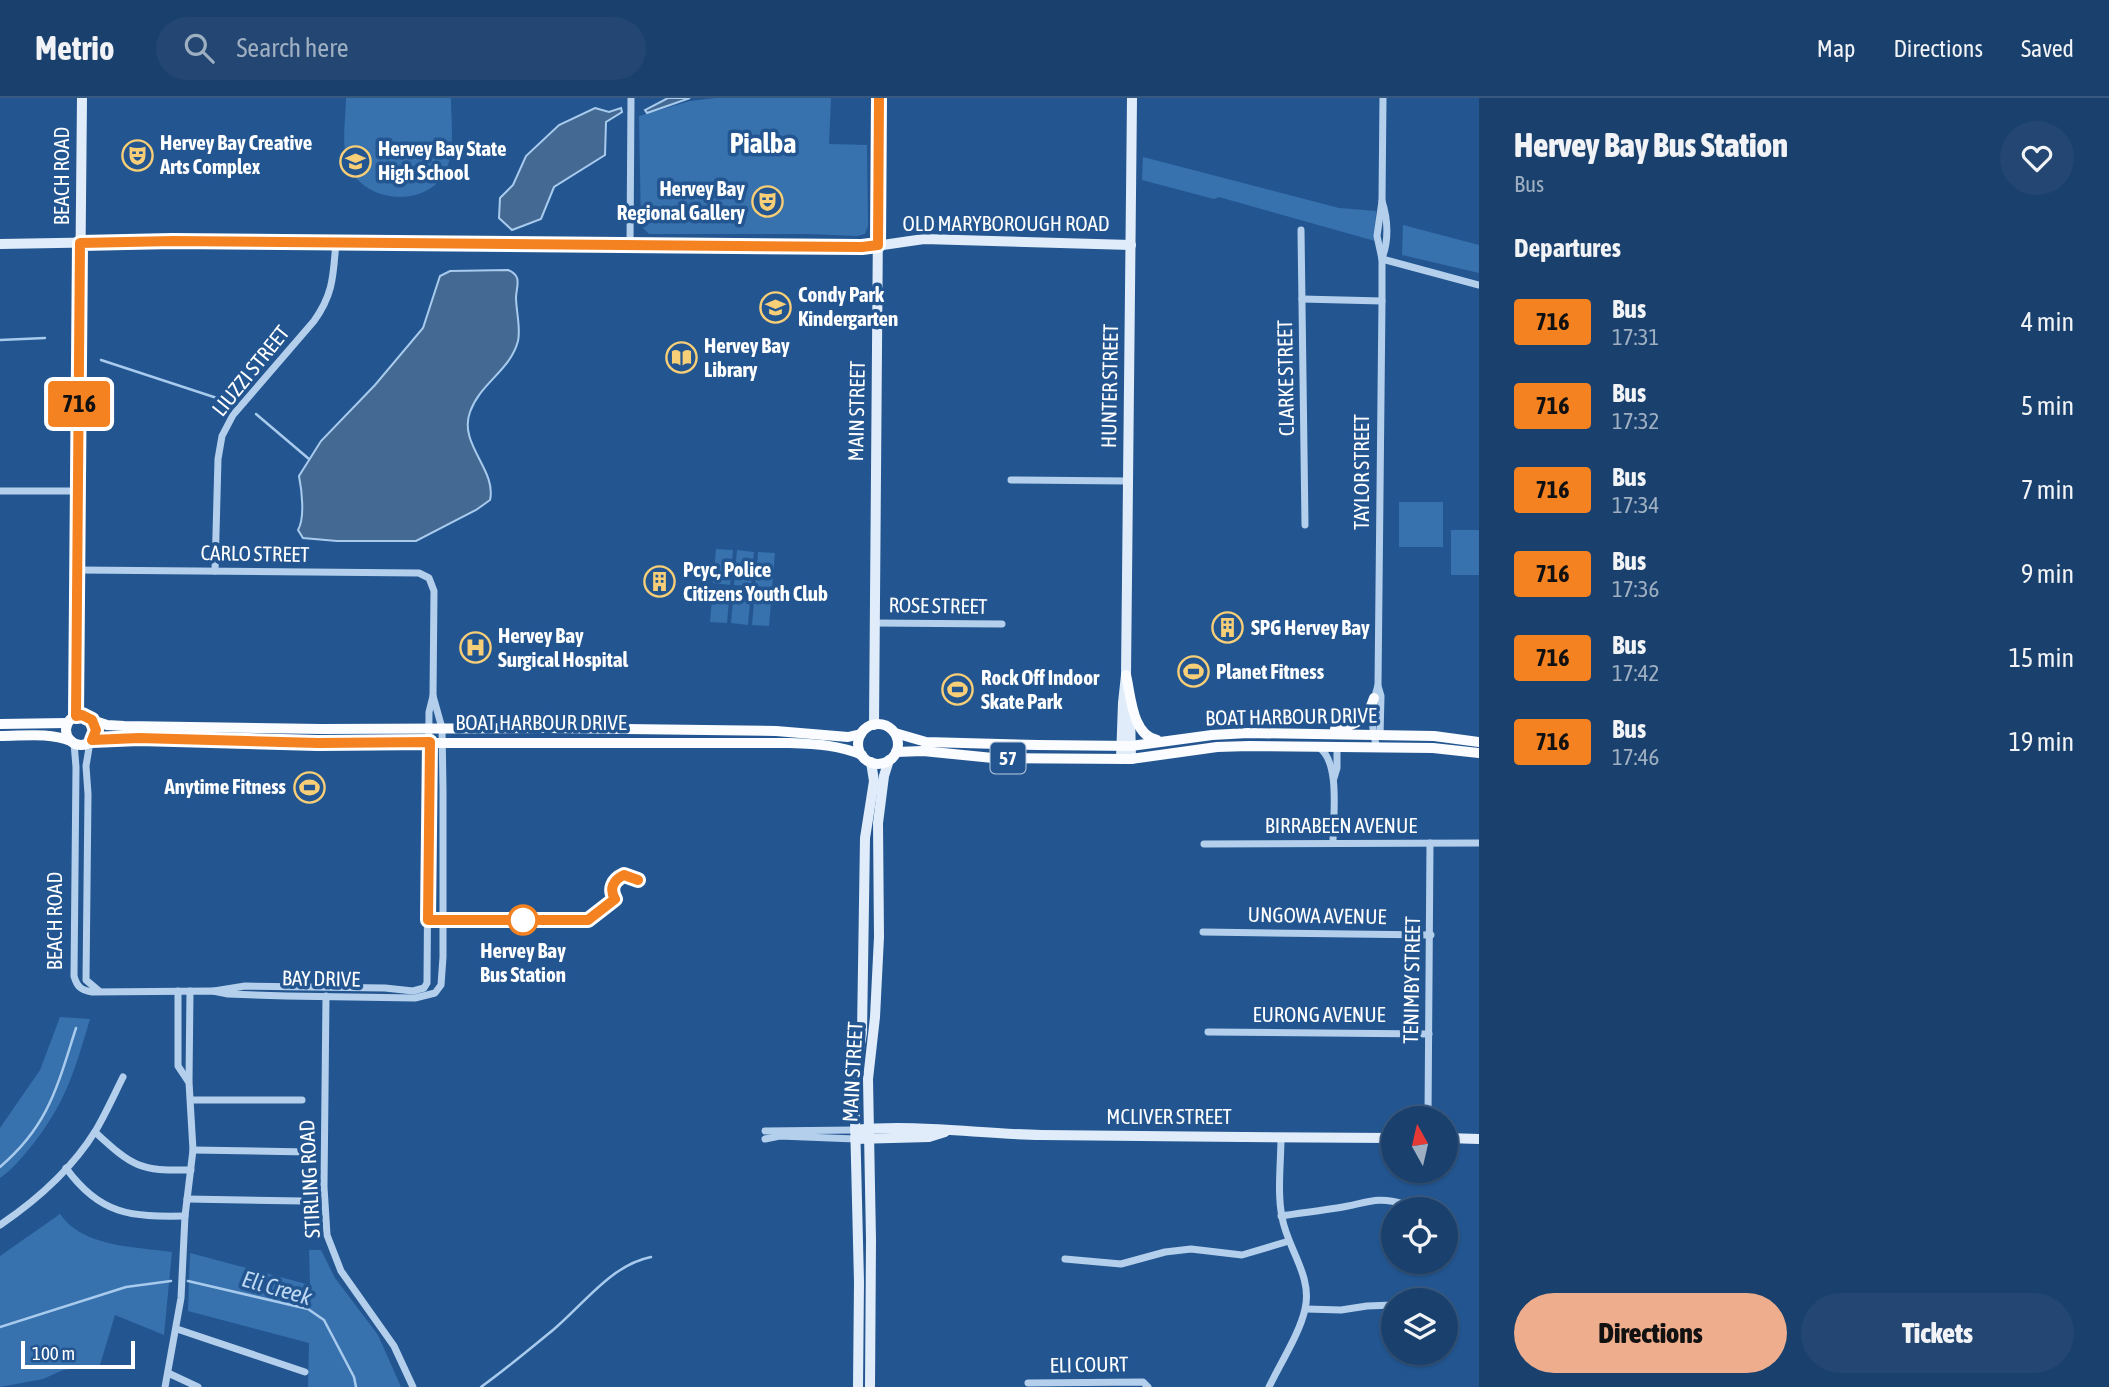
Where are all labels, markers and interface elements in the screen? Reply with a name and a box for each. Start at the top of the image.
search box [156,17,646,80]
text: Metrio [35,29,114,67]
icon: search [180,29,218,67]
text: Search here [236,33,349,63]
text: Map [1817,35,1855,62]
text: Directions [1893,35,1983,62]
text: Saved [2021,35,2074,62]
button: heart [2000,121,2074,195]
text: Hervey Bay Bus Station [1514,126,1788,164]
street label: BEACH ROAD [49,127,73,225]
district label: Pialba [730,127,796,159]
place label: Hervey Bay Creative Arts Complex [159,130,312,178]
place label: Hervey Bay State High School [378,136,506,184]
theatre icon: Hervey Bay Creative Arts Complex [120,138,154,172]
school or university icon: Hervey Bay State High School [338,144,372,178]
text: Bus [1514,171,1544,197]
place label: Hervey Bay Regional Gallery [617,176,745,224]
theatre icon: Hervey Bay Regional Gallery [751,184,785,218]
street label: OLD MARYBOROUGH ROAD [903,211,1110,235]
text: Departures [1514,233,1621,263]
place label: Condy Park Kindergarten [798,282,898,330]
school or university icon: Condy Park Kindergarten [758,290,792,324]
text: Bus [1612,294,1646,324]
text: 4 min [2021,307,2074,337]
text: 716 [1536,308,1569,335]
street label: CLARKE STREET [1272,320,1298,436]
street label: LIUZZI STREET [207,321,294,420]
street label: HUNTER STREET [1096,324,1122,448]
text: 17:31 [1612,324,1659,350]
place label: Hervey Bay Library [704,333,790,381]
library icon: Hervey Bay Library [664,341,698,375]
street label: MAIN STREET [843,360,869,462]
text: Bus [1612,378,1646,408]
line badge: 716 [39,381,119,427]
text: 716 [62,390,96,417]
text: 5 min [2021,391,2074,421]
text: 716 [1536,392,1569,419]
text: 17:32 [1612,408,1659,434]
street label: TAYLOR STREET [1349,414,1373,530]
text: Bus [1612,462,1646,492]
text: 7 min [2021,475,2074,505]
text: 716 [1536,476,1569,503]
text: 17:34 [1612,492,1659,518]
street label: CARLO STREET [200,540,310,566]
text: Bus [1612,546,1646,576]
place label: Pcyc, Police Citizens Youth Club [683,557,828,605]
text: 9 min [2021,559,2074,589]
text: 716 [1536,560,1569,587]
building icon: Pcyc, Police Citizens Youth Club [643,565,677,599]
text: 17:36 [1612,576,1659,602]
street label: ROSE STREET [888,592,988,618]
building icon: SPG Hervey Bay [1211,611,1245,645]
place label: SPG Hervey Bay [1251,615,1370,639]
place label: Hervey Bay Surgical Hospital [498,623,628,671]
text: Bus [1612,630,1646,660]
hospital icon: Hervey Bay Surgical Hospital [458,631,492,665]
text: 15 min [2009,643,2074,673]
text: 716 [1536,644,1569,671]
sports icon: Planet Fitness [1176,655,1210,689]
place label: Planet Fitness [1216,659,1325,683]
text: 17:42 [1612,660,1659,686]
place label: Rock Off Indoor Skate Park [981,665,1100,713]
sports icon: Rock Off Indoor Skate Park [941,673,975,707]
street label: BOAT HARBOUR DRIVE [1205,703,1377,729]
street label: BOAT HARBOUR DRIVE [455,710,627,734]
text: Bus [1612,714,1646,744]
text: 19 min [2009,727,2074,757]
text: 716 [1536,728,1569,755]
road number: 57 [990,743,1026,774]
text: 17:46 [1612,744,1659,770]
sports icon: Anytime Fitness [292,770,326,804]
place label: Anytime Fitness [164,774,287,798]
street label: BIRRABEEN AVENUE [1265,813,1417,837]
street label: BEACH ROAD [42,872,66,970]
street label: UNGOWA AVENUE [1247,902,1387,928]
marker: Hervey Bay Bus Station [508,905,538,935]
street label: TENIMBY STREET [1398,916,1424,1044]
place label: Hervey Bay Bus Station [480,938,566,986]
street label: BAY DRIVE [282,965,360,991]
street label: EURONG AVENUE [1252,1002,1386,1026]
street label: MAIN STREET [837,1021,867,1123]
street label: MCLIVER STREET [1106,1104,1232,1128]
north arrow [1381,1106,1458,1183]
map controls [1381,1106,1458,1365]
street label: STIRLING ROAD [294,1119,324,1239]
button: locate [1381,1197,1458,1274]
water label: Eli Creek [239,1266,316,1311]
button: layers [1381,1288,1458,1365]
button: Directions [1514,1293,1787,1373]
button: Tickets [1801,1293,2074,1373]
scale bar [21,1338,135,1370]
text: 100 m [32,1342,75,1364]
street label: ELI COURT [1049,1351,1129,1377]

